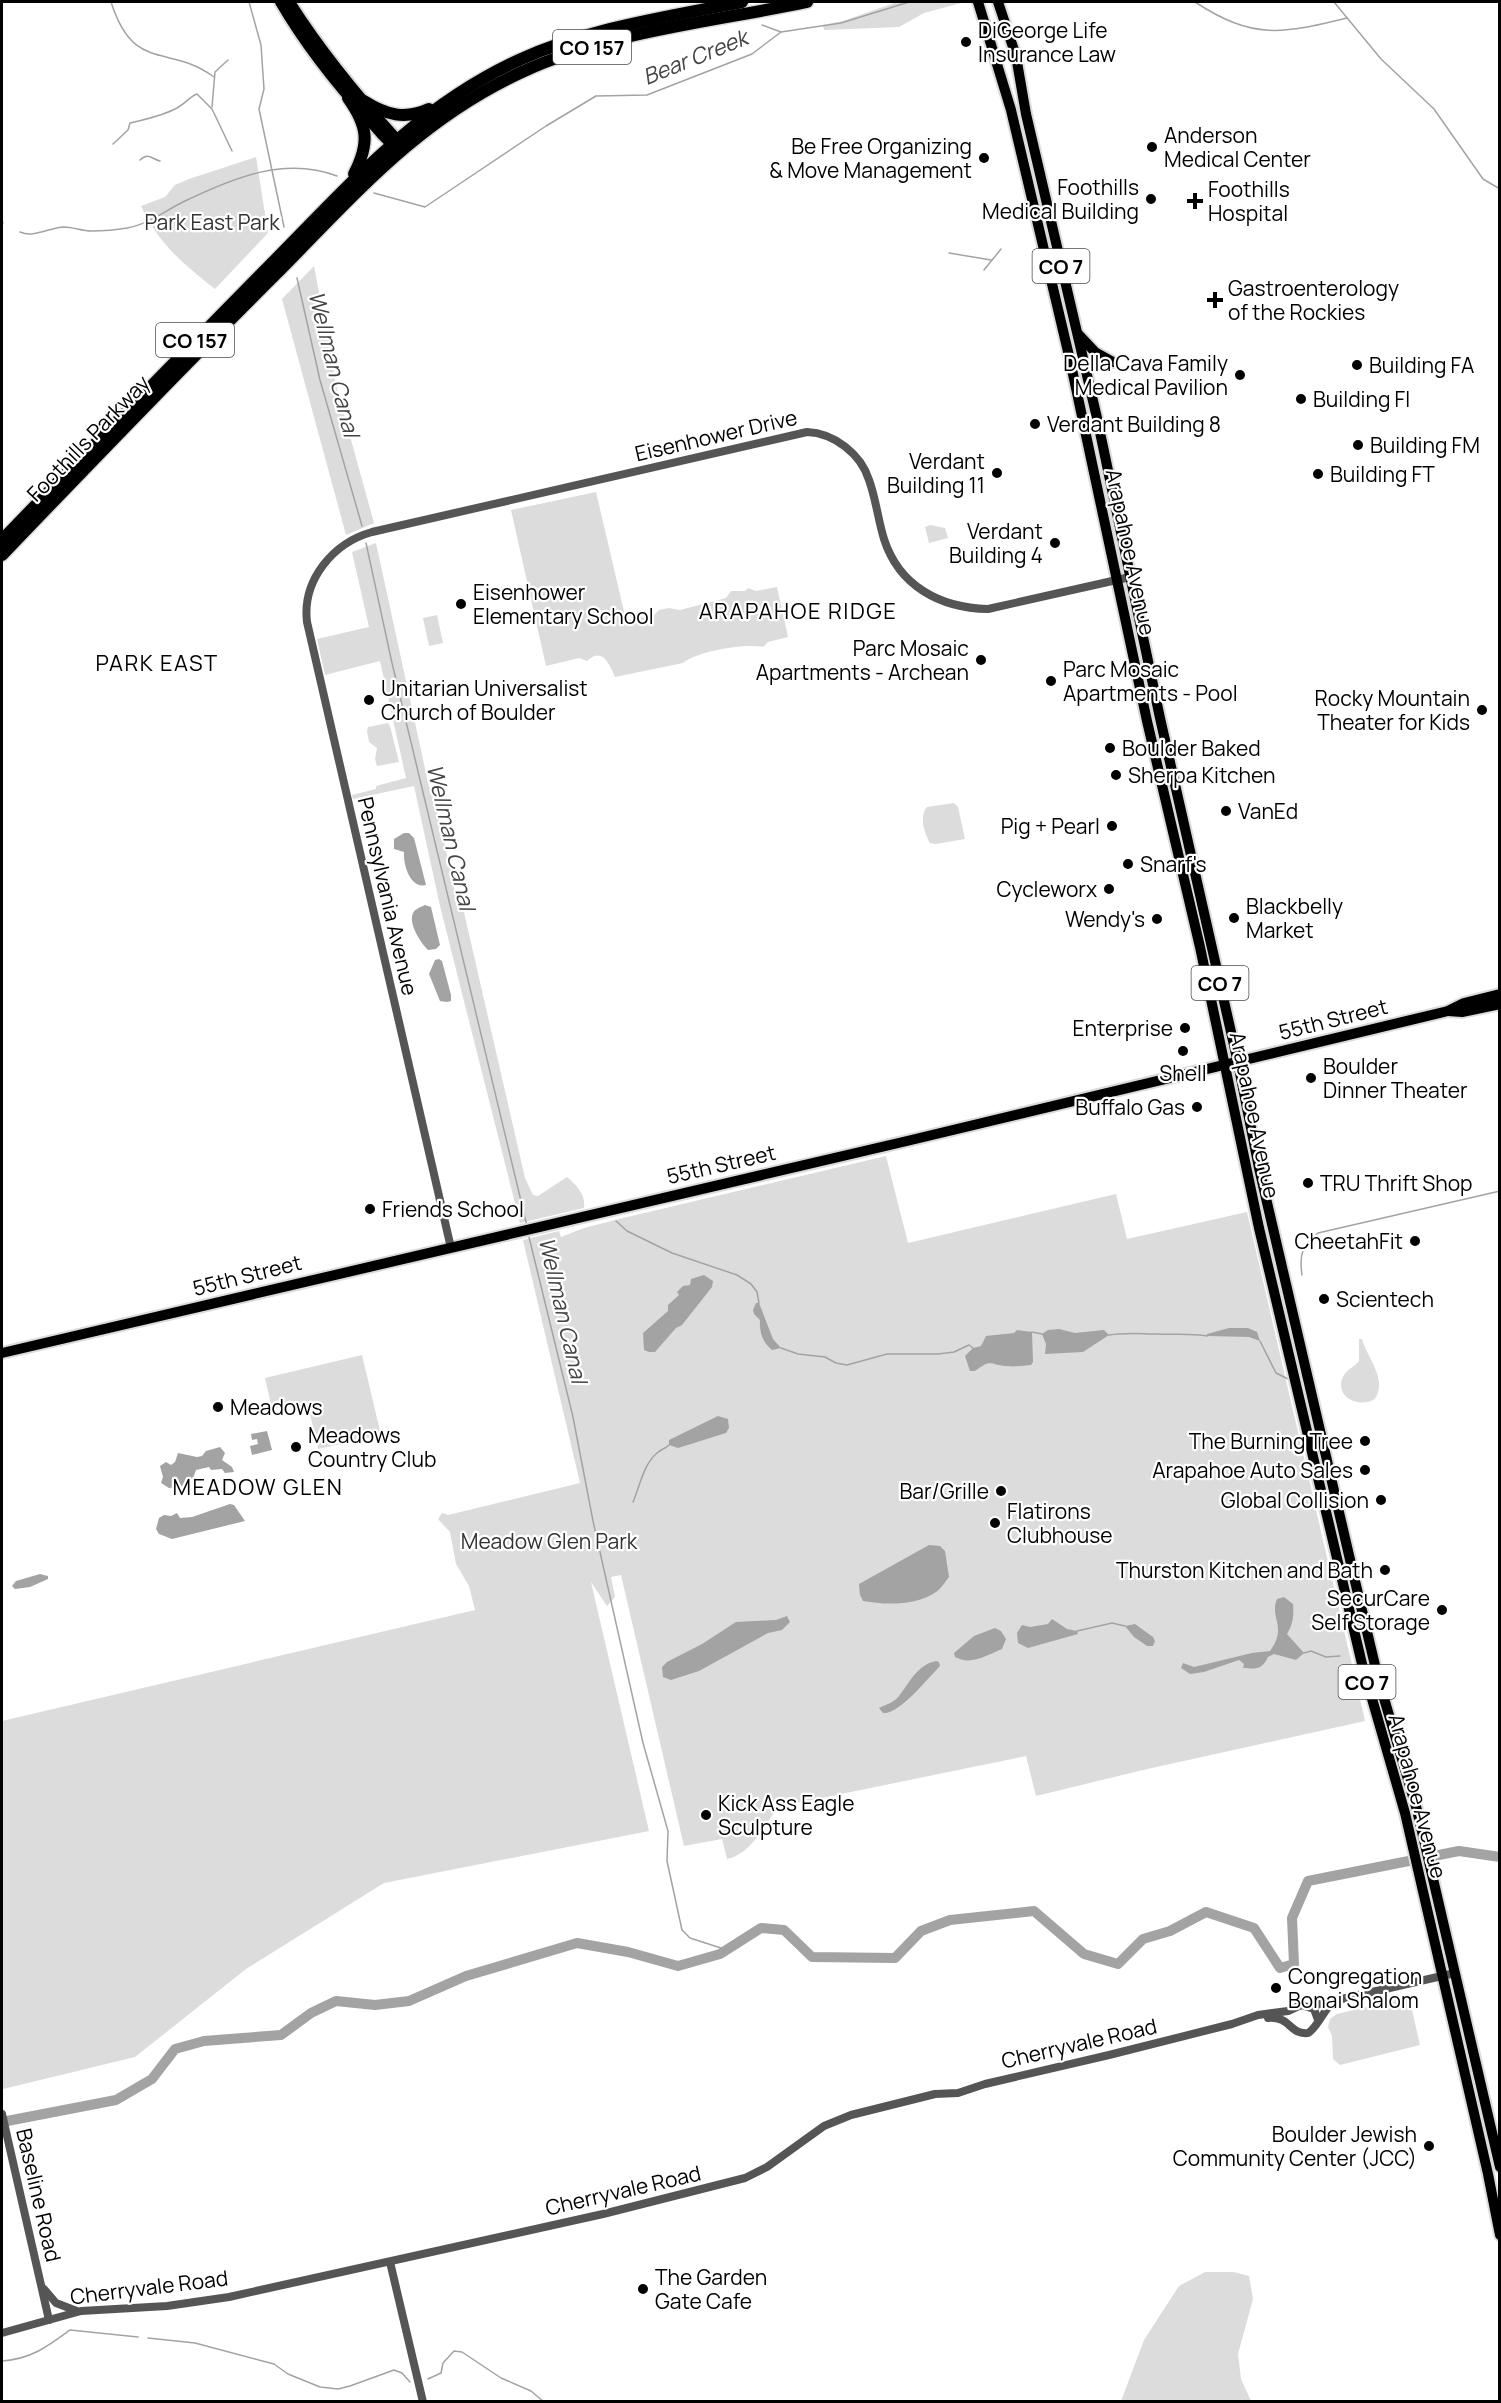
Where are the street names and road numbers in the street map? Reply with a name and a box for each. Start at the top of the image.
road number: CO 157 [553,30,631,64]
road number: CO 7 [1032,249,1090,283]
road number: CO 157 [156,323,234,357]
street label: Foothills Parkway [20,369,156,507]
street label: Eisenhower Drive [632,403,800,467]
street label: Arapahoe Avenue [1100,466,1162,638]
street label: Pennsylvania Avenue [352,794,424,998]
road number: CO 7 [1192,966,1248,1000]
street label: 55th Street [1276,992,1390,1046]
street label: Arapahoe Avenue [1224,1029,1286,1201]
street label: 55th Street [664,1138,778,1190]
street label: 55th Street [190,1248,304,1302]
road number: CO 7 [1338,1665,1396,1699]
street label: Arapahoe Avenue [1383,1711,1453,1881]
street label: Cherryvale Road [999,2012,1159,2074]
street label: Baseline Road [10,2125,68,2265]
street label: Cherryvale Road [543,2159,703,2221]
street label: Cherryvale Road [69,2263,229,2311]

